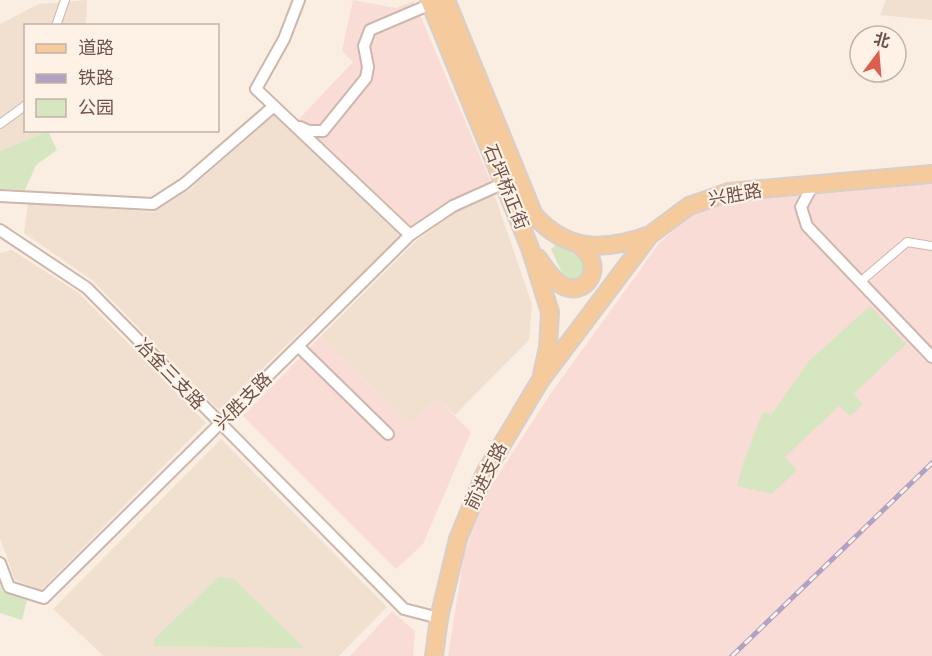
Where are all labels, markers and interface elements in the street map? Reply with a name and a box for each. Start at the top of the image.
legend [24,24,219,132]
north arrow [848,24,908,84]
text: 北 [871,29,892,52]
text: 道路 [78,37,114,59]
text: 铁路 [78,67,114,89]
text: 公园 [78,97,114,119]
street label: 石坪桥正街 [479,141,533,233]
street label: 兴胜路 [707,179,763,211]
street label: 冶金三支路 [131,334,209,414]
street label: 兴胜支路 [210,368,276,434]
street label: 前进支路 [460,439,512,513]

